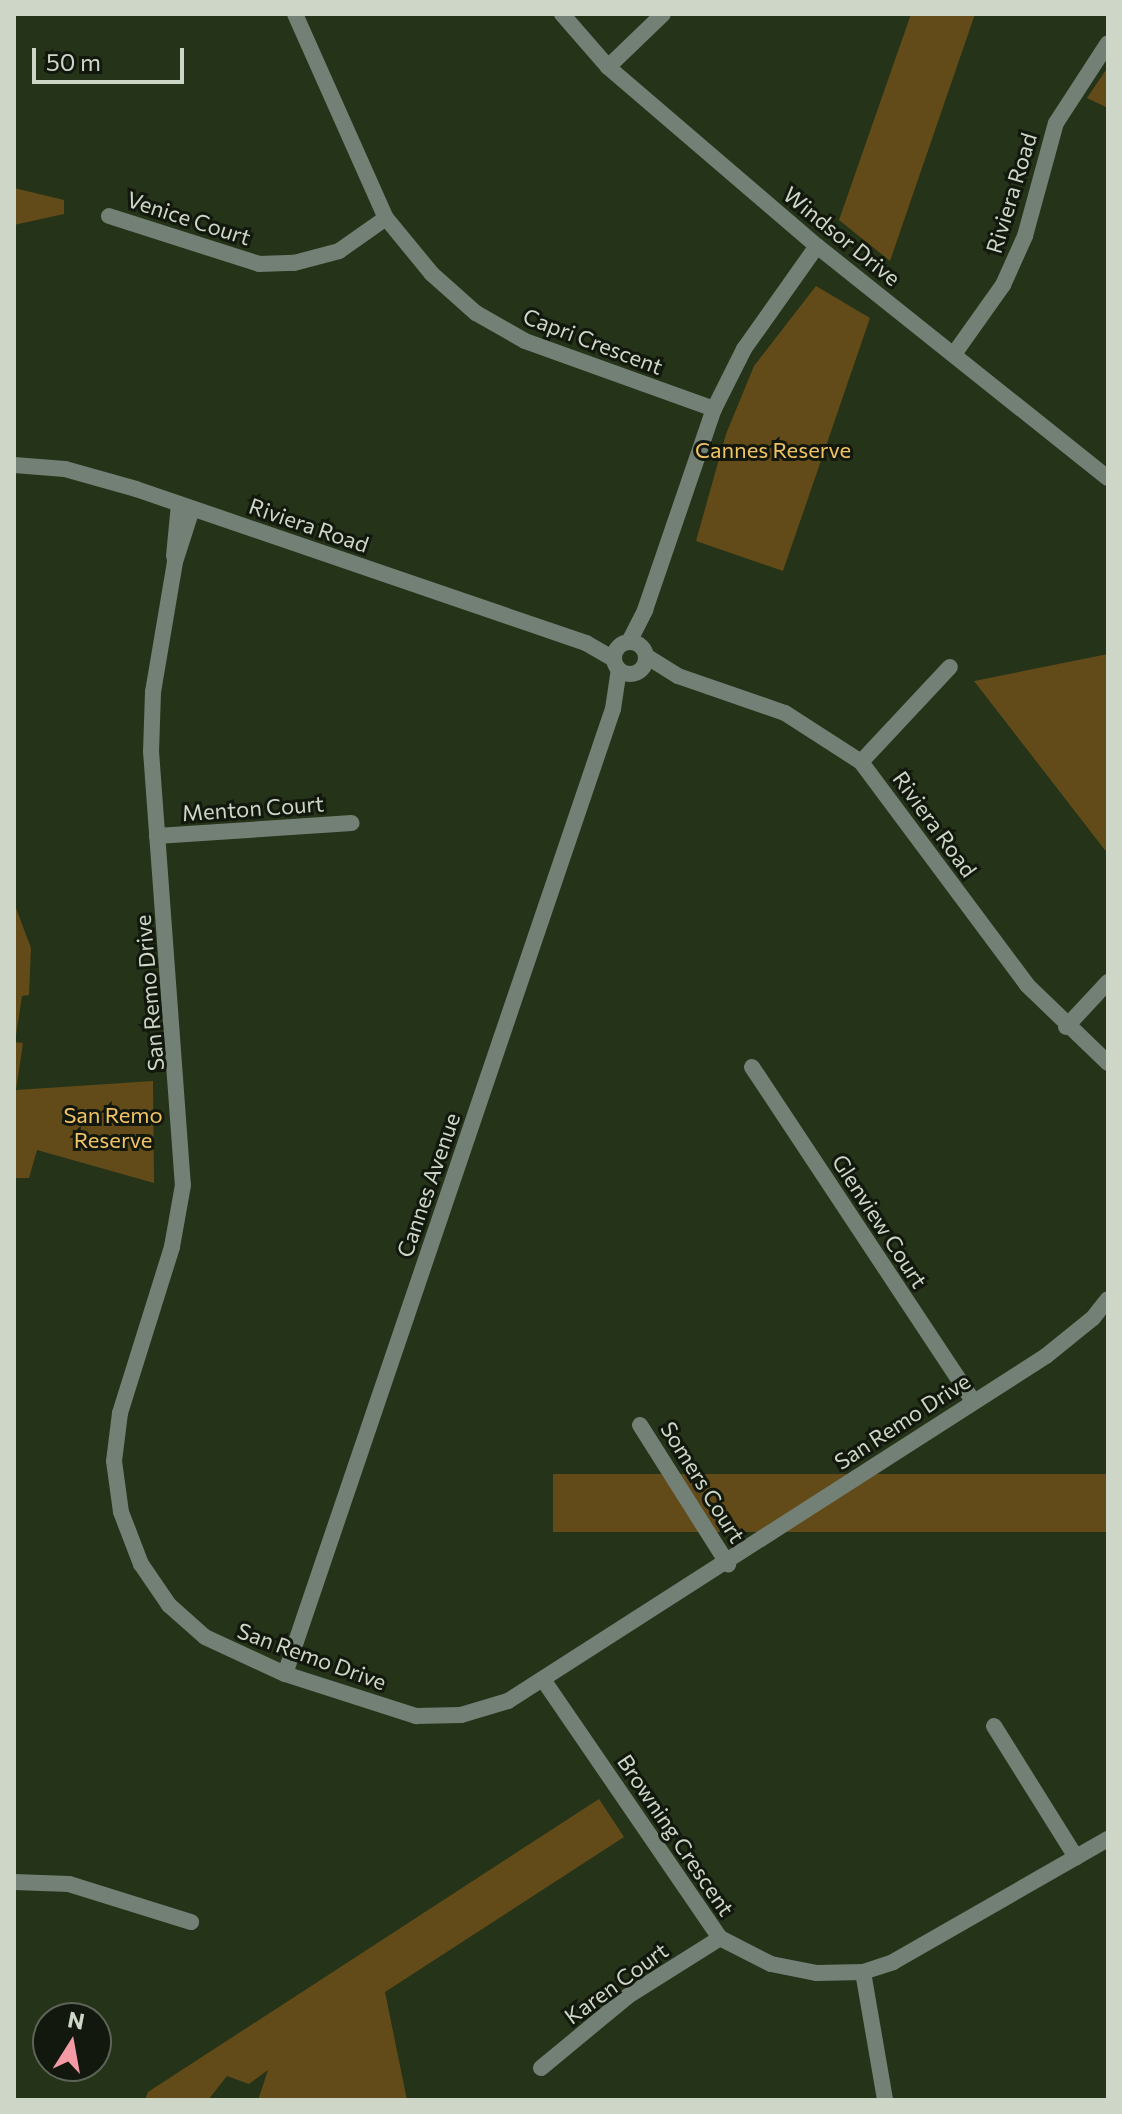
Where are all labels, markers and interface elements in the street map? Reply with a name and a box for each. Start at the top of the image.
scale bar [36,32,188,82]
text: 50 m [46,47,101,76]
street label: Riviera Road [980,130,1042,256]
street label: Windsor Drive [778,181,906,291]
street label: Venice Court [124,186,254,250]
street label: Capri Crescent [519,302,667,380]
park label: Cannes Reserve [695,437,851,463]
street label: Riviera Road [246,492,372,558]
street label: Riviera Road [888,766,982,882]
street label: Menton Court [181,790,325,826]
street label: San Remo Drive [129,914,169,1072]
park label: San Remo Reserve [63,1101,163,1152]
street label: Cannes Avenue [391,1109,465,1261]
street label: Glenview Court [827,1149,933,1293]
street label: San Remo Drive [829,1367,975,1475]
street label: Somers Court [655,1417,751,1547]
street label: San Remo Drive [234,1617,390,1695]
street label: Browning Crescent [612,1749,740,1921]
street label: Karen Court [559,1937,673,2029]
north arrow [32,2002,112,2082]
text: N [66,2005,87,2035]

